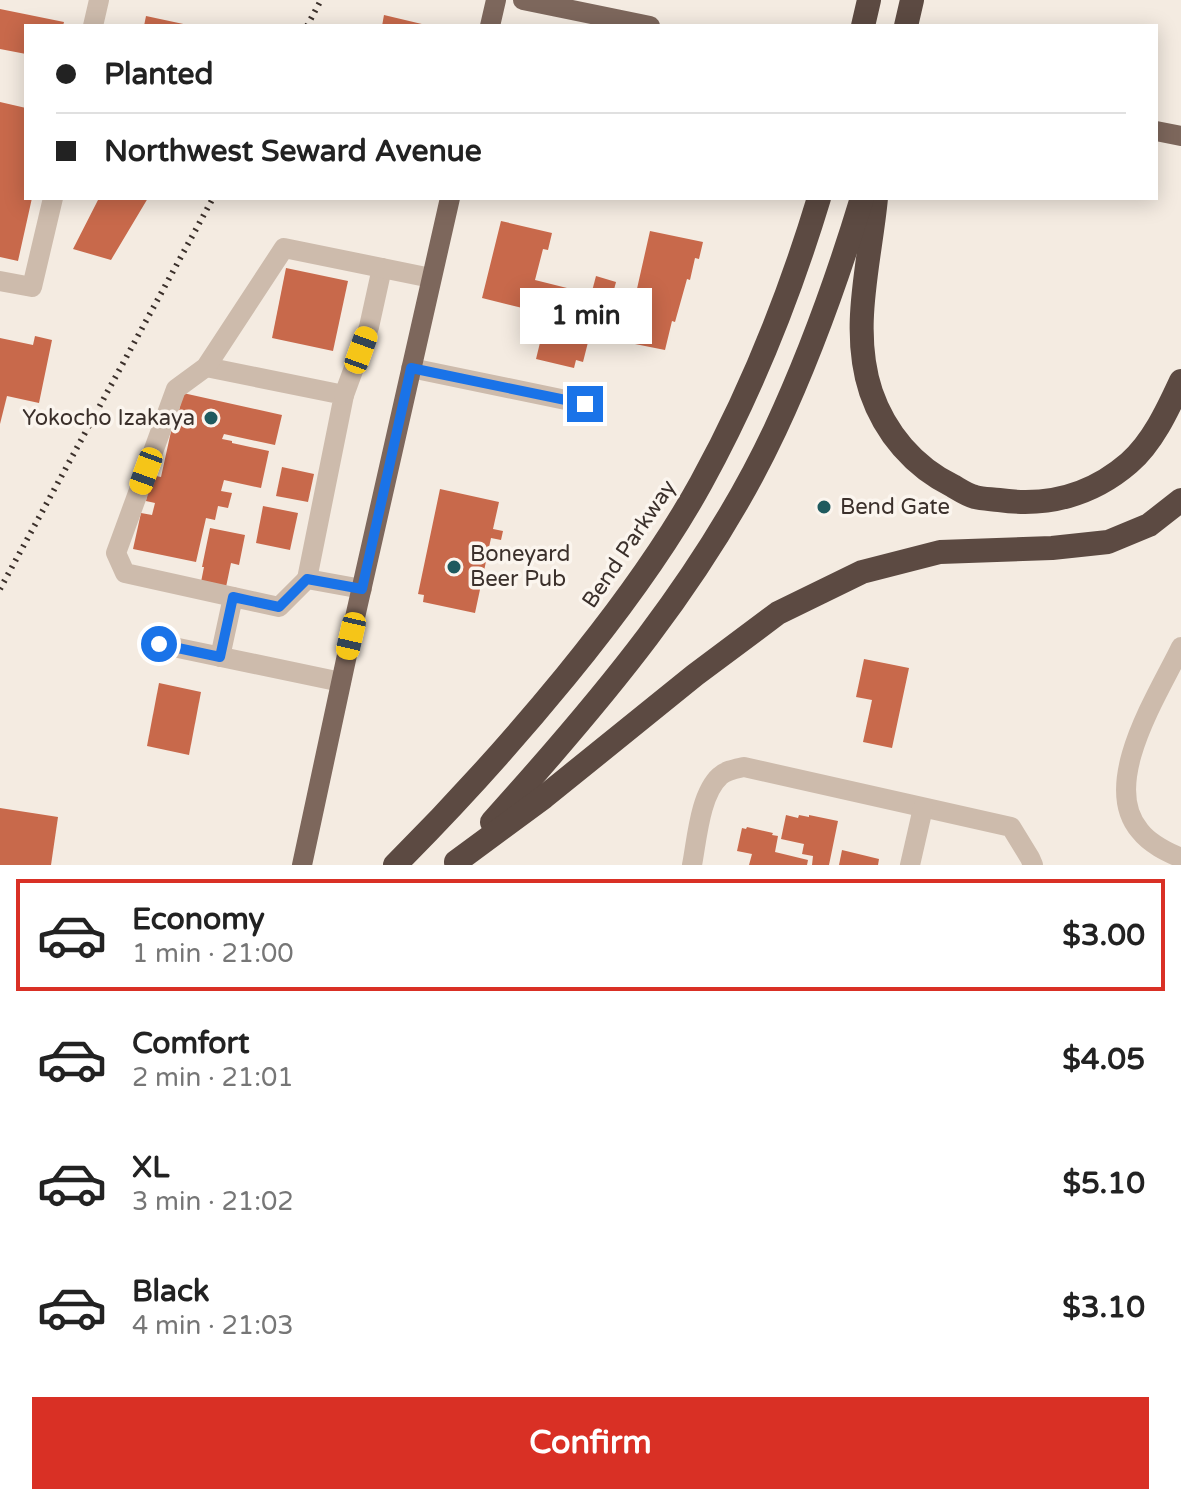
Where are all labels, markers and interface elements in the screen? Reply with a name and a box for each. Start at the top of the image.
text: Planted [104,56,213,93]
text: Northwest Seward Avenue [104,133,482,170]
callout: 1 min [519,288,651,344]
text: 1 min [551,300,621,331]
car [342,323,380,377]
route end [567,386,603,422]
place label: Yokocho Izakaya [22,405,195,431]
marker: Yokocho Izakaya [202,409,220,427]
car [127,444,165,498]
street label: Bend Parkway [577,475,681,613]
place label: Bend Gate [840,494,950,520]
marker: Bend Gate [815,498,833,516]
place label: Boneyard Beer Pub [470,541,570,592]
marker: Boneyard Beer Pub [445,558,463,576]
car [334,610,368,662]
route start [141,626,177,662]
icon: car [36,899,108,971]
text: Economy [132,901,265,938]
text: $3.00 [1062,917,1145,954]
text: 1 min · 21:00 [132,938,294,969]
icon: car [36,1023,108,1095]
text: Comfort [132,1025,250,1062]
text: $4.05 [1062,1041,1145,1078]
text: 2 min · 21:01 [132,1062,294,1093]
icon: car [36,1147,108,1219]
text: XL [132,1149,169,1186]
text: $5.10 [1063,1165,1145,1202]
text: 3 min · 21:02 [132,1186,294,1217]
icon: car [36,1271,108,1343]
text: Black [132,1273,209,1310]
text: $3.10 [1062,1289,1145,1326]
text: 4 min · 21:03 [132,1310,294,1341]
button: Confirm [32,1397,1149,1489]

